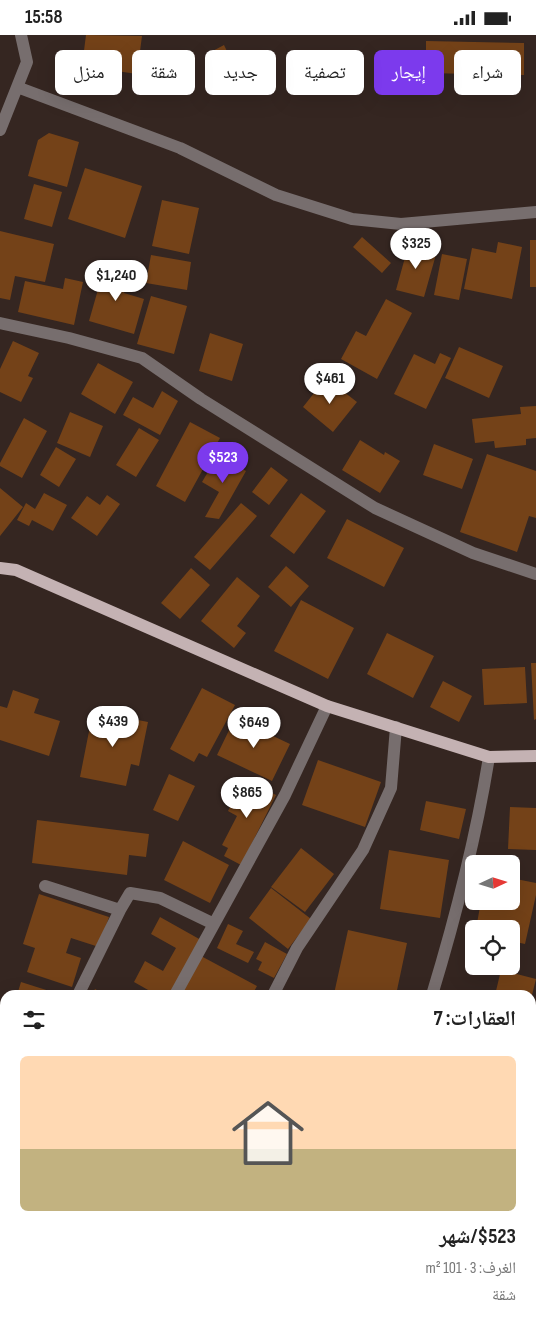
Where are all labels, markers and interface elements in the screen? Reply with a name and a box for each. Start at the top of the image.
text: 15:58 [25,6,62,29]
chip: منزل [55,50,122,95]
chip: شقة [132,50,195,95]
chip: جديد [205,50,276,95]
chip: تصفية [286,50,364,95]
chip: إيجار [374,50,444,95]
chip: شراء [454,50,521,95]
pin: $325 [386,227,446,270]
text: $325 [401,234,431,253]
pin: $1,240 [75,259,157,302]
text: $1,240 [96,266,136,285]
pin: $461 [300,363,360,405]
text: $461 [315,369,345,388]
pin: $523 [193,441,253,484]
text: $523 [208,448,238,467]
pin: $439 [83,705,143,748]
pin: $649 [224,707,284,749]
text: $439 [98,712,128,731]
text: $649 [239,713,269,732]
pin: $865 [217,777,277,819]
text: $865 [232,783,262,802]
north arrow [465,855,520,910]
map controls [465,855,520,975]
button: locate [465,920,520,975]
icon: filters [20,1006,48,1034]
text: العقارات: 7 [433,1006,516,1031]
icon: home [223,1088,313,1178]
text: $523/شهر [439,1224,516,1249]
text: الغرف: 3 · 101 m² [425,1259,516,1278]
text: شقة [492,1286,516,1305]

